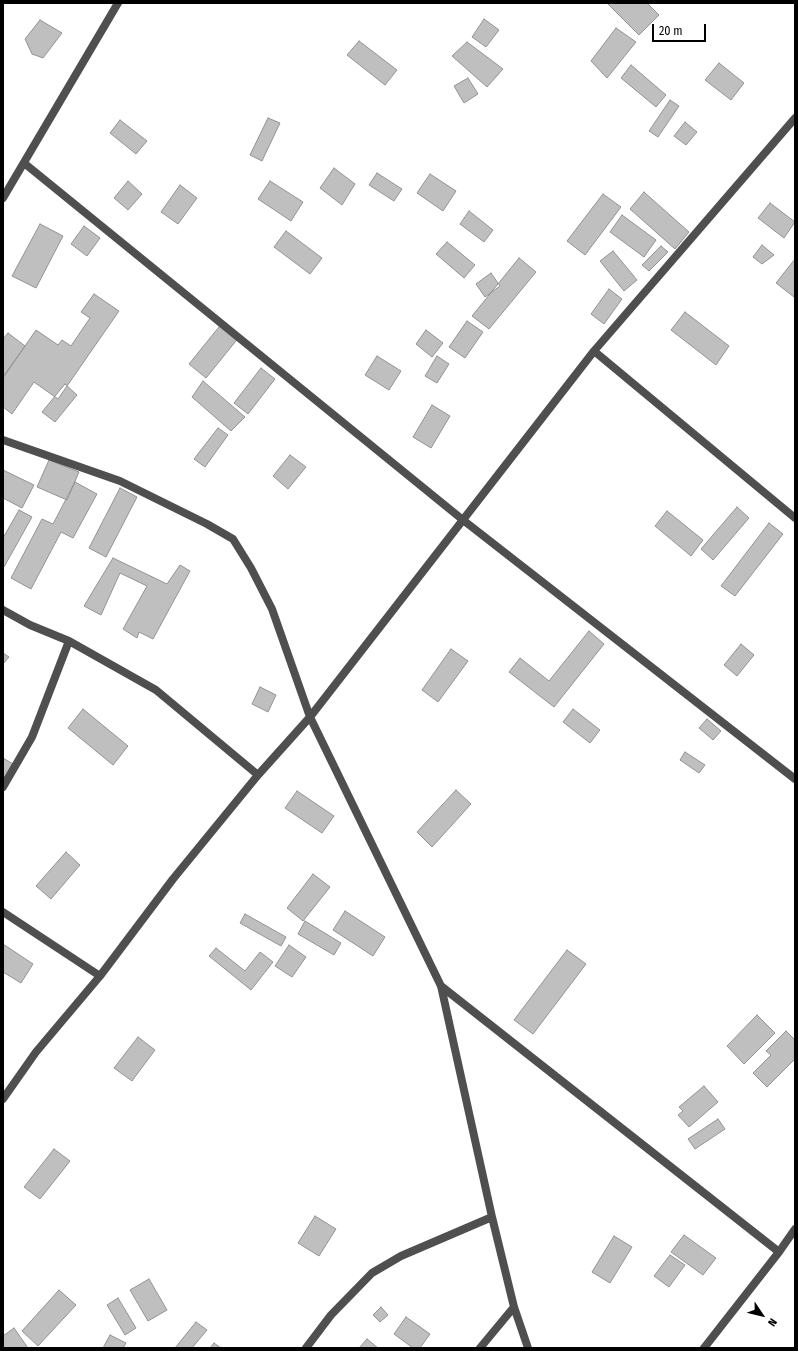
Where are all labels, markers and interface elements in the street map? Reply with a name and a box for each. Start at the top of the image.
scale bar [654,16,708,42]
text: 20 m [659,24,683,38]
north arrow [742,1295,782,1335]
text: N [765,1316,779,1329]

